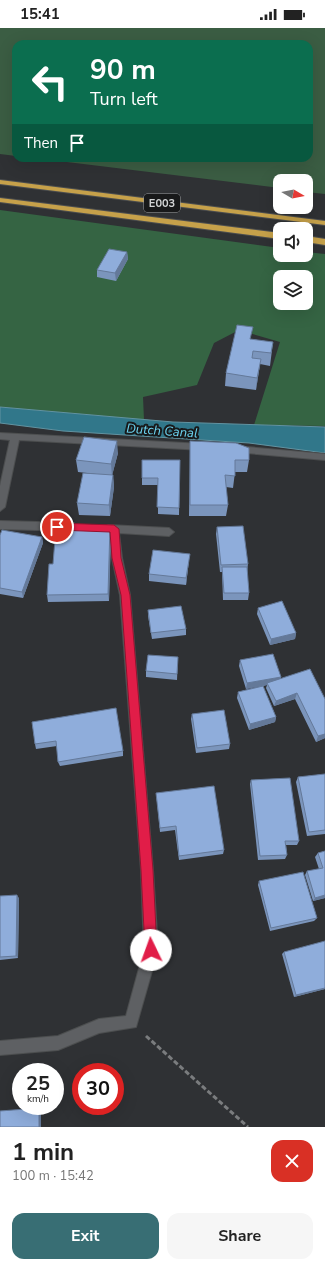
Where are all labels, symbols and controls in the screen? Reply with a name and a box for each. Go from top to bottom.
text: 15:41 [20,4,60,24]
text: 90 m [90,51,156,89]
icon: left [24,56,76,108]
text: Turn left [90,87,158,111]
icon: arrive [66,132,88,154]
text: Then [24,133,58,153]
north arrow [273,174,313,214]
map controls [273,174,313,310]
road number: E003 [144,194,180,212]
button: sound [273,222,313,262]
button: layers [273,270,313,310]
water label: Dutch Canal [126,420,199,442]
pin [40,510,74,544]
icon: arrive [46,516,68,538]
position arrow [130,929,172,971]
speed limit sign: 30 [72,1063,124,1115]
text: 25 [26,1070,50,1097]
text: km/h [27,1092,49,1106]
text: 1 min [12,1136,74,1168]
button: close [271,1140,313,1182]
text: 100 m · 15:42 [12,1167,94,1185]
button: Exit [12,1213,159,1259]
button: Share [167,1213,313,1259]

